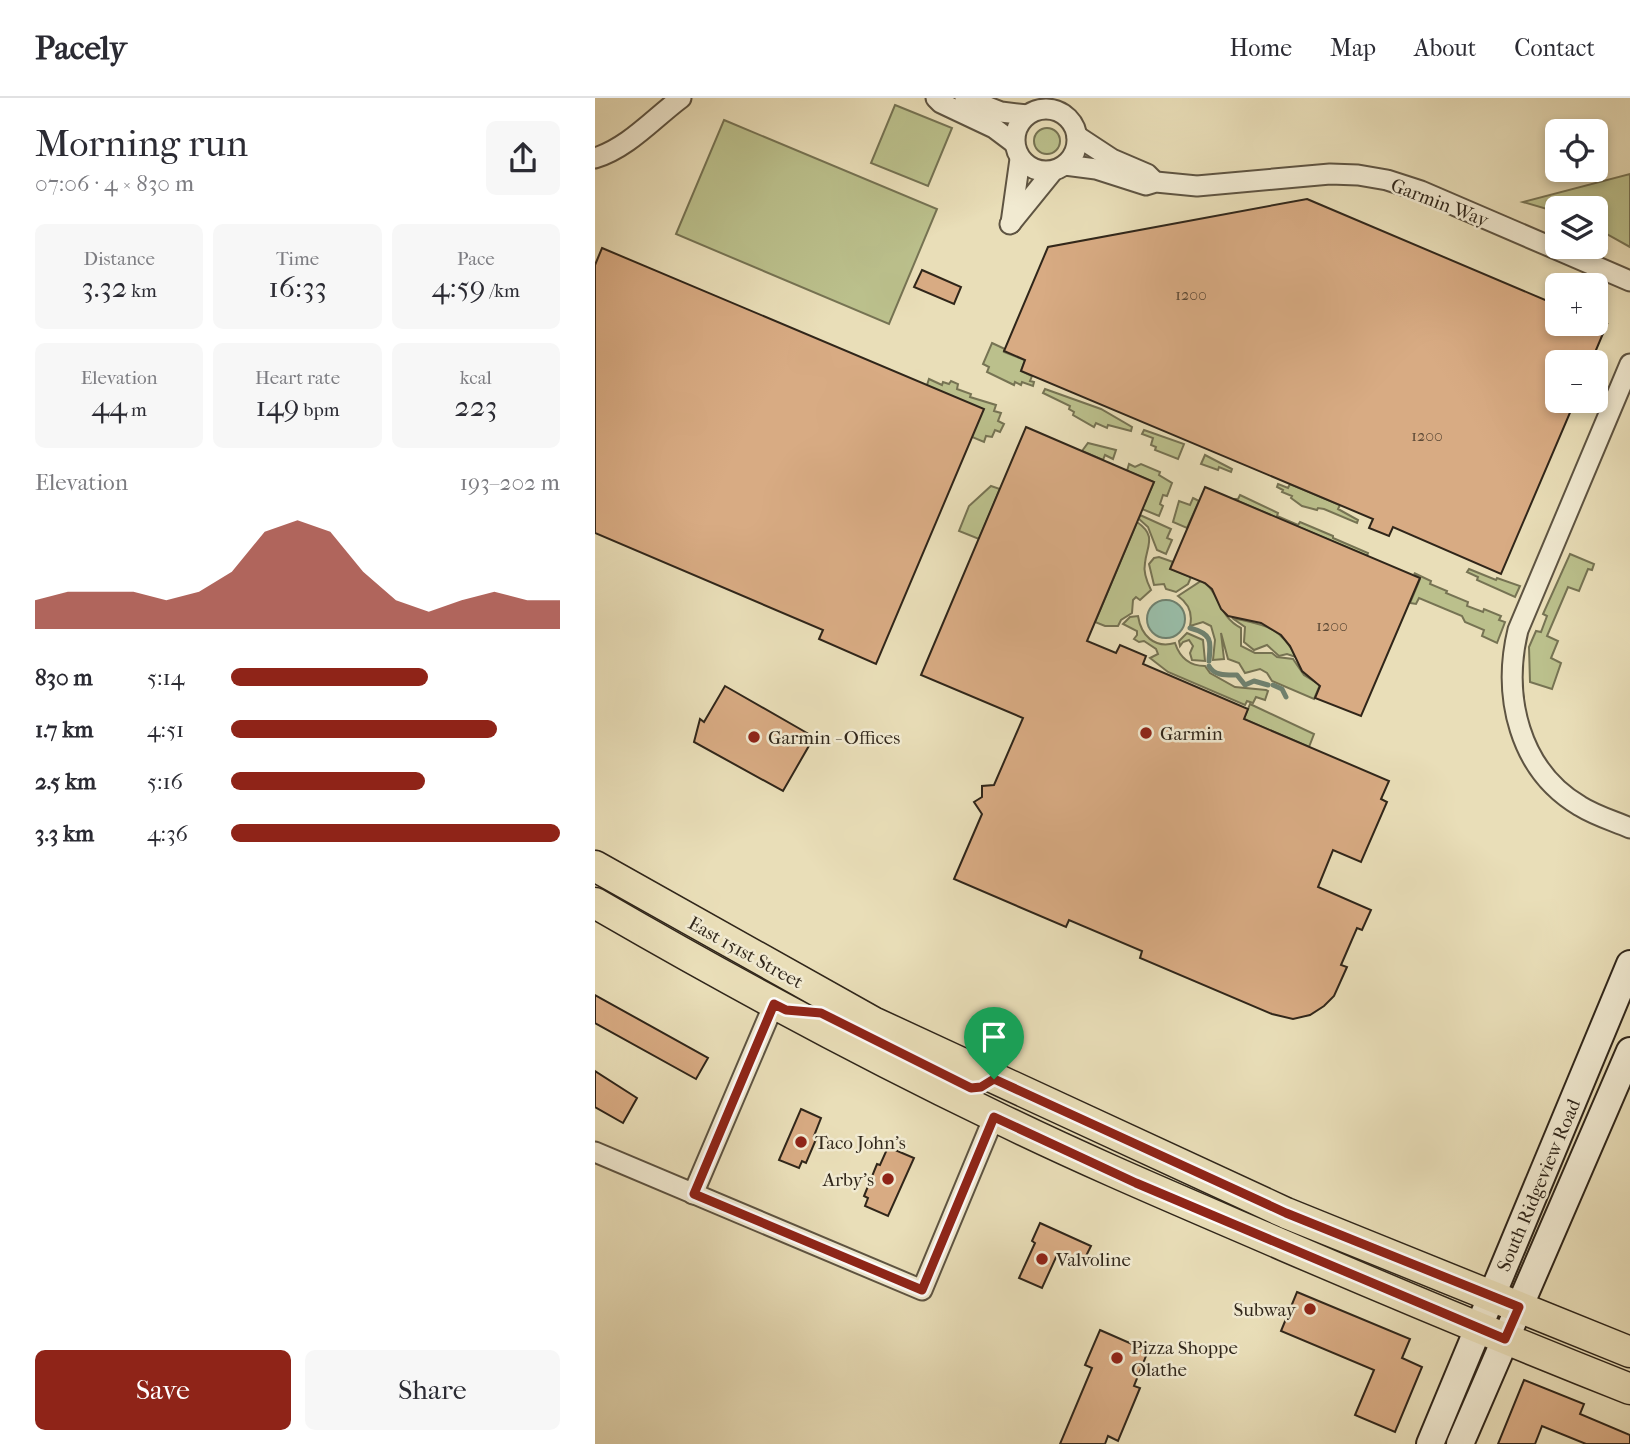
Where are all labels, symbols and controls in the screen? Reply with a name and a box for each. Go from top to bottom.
text: Pacely [35,29,127,68]
text: Home [1230,34,1292,62]
text: Map [1330,34,1376,62]
text: About [1414,34,1476,62]
text: Contact [1514,34,1595,62]
map controls [1545,119,1608,413]
button: locate [1545,119,1608,182]
text: Morning run [35,121,248,166]
button: share [486,121,560,195]
text: 07:06 · 4 × 830 m [35,170,194,197]
street label: Garmin Way [1388,174,1492,232]
button: layers [1545,196,1608,259]
text: Distance [83,248,155,270]
text: Time [276,248,319,270]
text: Pace [457,248,495,270]
text: 3.32 [81,270,127,305]
text: 16:33 [268,270,327,305]
text: 4:59 [432,270,486,305]
button: + [1545,273,1608,336]
text: km [127,280,157,302]
text: /km [486,280,520,302]
house number: 1200 [1175,285,1207,304]
button: − [1545,350,1608,413]
text: Elevation [81,367,158,389]
text: Heart rate [255,367,340,389]
text: kcal [460,367,492,389]
text: 44 [91,389,127,424]
text: 149 [255,389,300,424]
text: 223 [454,389,497,424]
text: m [127,399,147,421]
text: bpm [300,399,340,421]
house number: 1200 [1411,426,1443,445]
text: Elevation [35,469,128,496]
text: 193–202 m [460,469,560,496]
house number: 1200 [1316,616,1348,635]
text: 830 m [35,664,93,691]
text: 5:14 [147,664,184,691]
text: 1.7 km [35,716,93,743]
text: 4:51 [147,716,184,743]
place label: Garmin [1160,723,1223,745]
marker: Garmin [1138,725,1154,741]
place label: Garmin - Offices [768,727,900,749]
marker: Garmin - Offices [746,729,762,745]
text: 2.5 km [35,768,96,795]
text: 5:16 [147,768,183,795]
text: 3.3 km [35,820,94,847]
text: 4:36 [147,820,188,847]
street label: East 151st Street [684,912,807,994]
pin [964,1007,1024,1079]
icon: arrive [975,1018,1013,1056]
street label: South Ridgeview Road [1493,1095,1585,1275]
place label: Taco John's [815,1132,906,1154]
marker: Taco John's [793,1134,809,1150]
place label: Arby's [822,1169,874,1191]
marker: Arby's [880,1171,896,1187]
place label: Valvoline [1055,1249,1131,1271]
marker: Valvoline [1034,1251,1050,1267]
place label: Subway [1233,1299,1297,1321]
marker: Subway [1302,1301,1318,1317]
place label: Pizza Shoppe Olathe [1131,1337,1238,1381]
button: Save [35,1350,291,1430]
button: Share [305,1350,560,1430]
marker: Pizza Shoppe Olathe [1109,1350,1125,1366]

